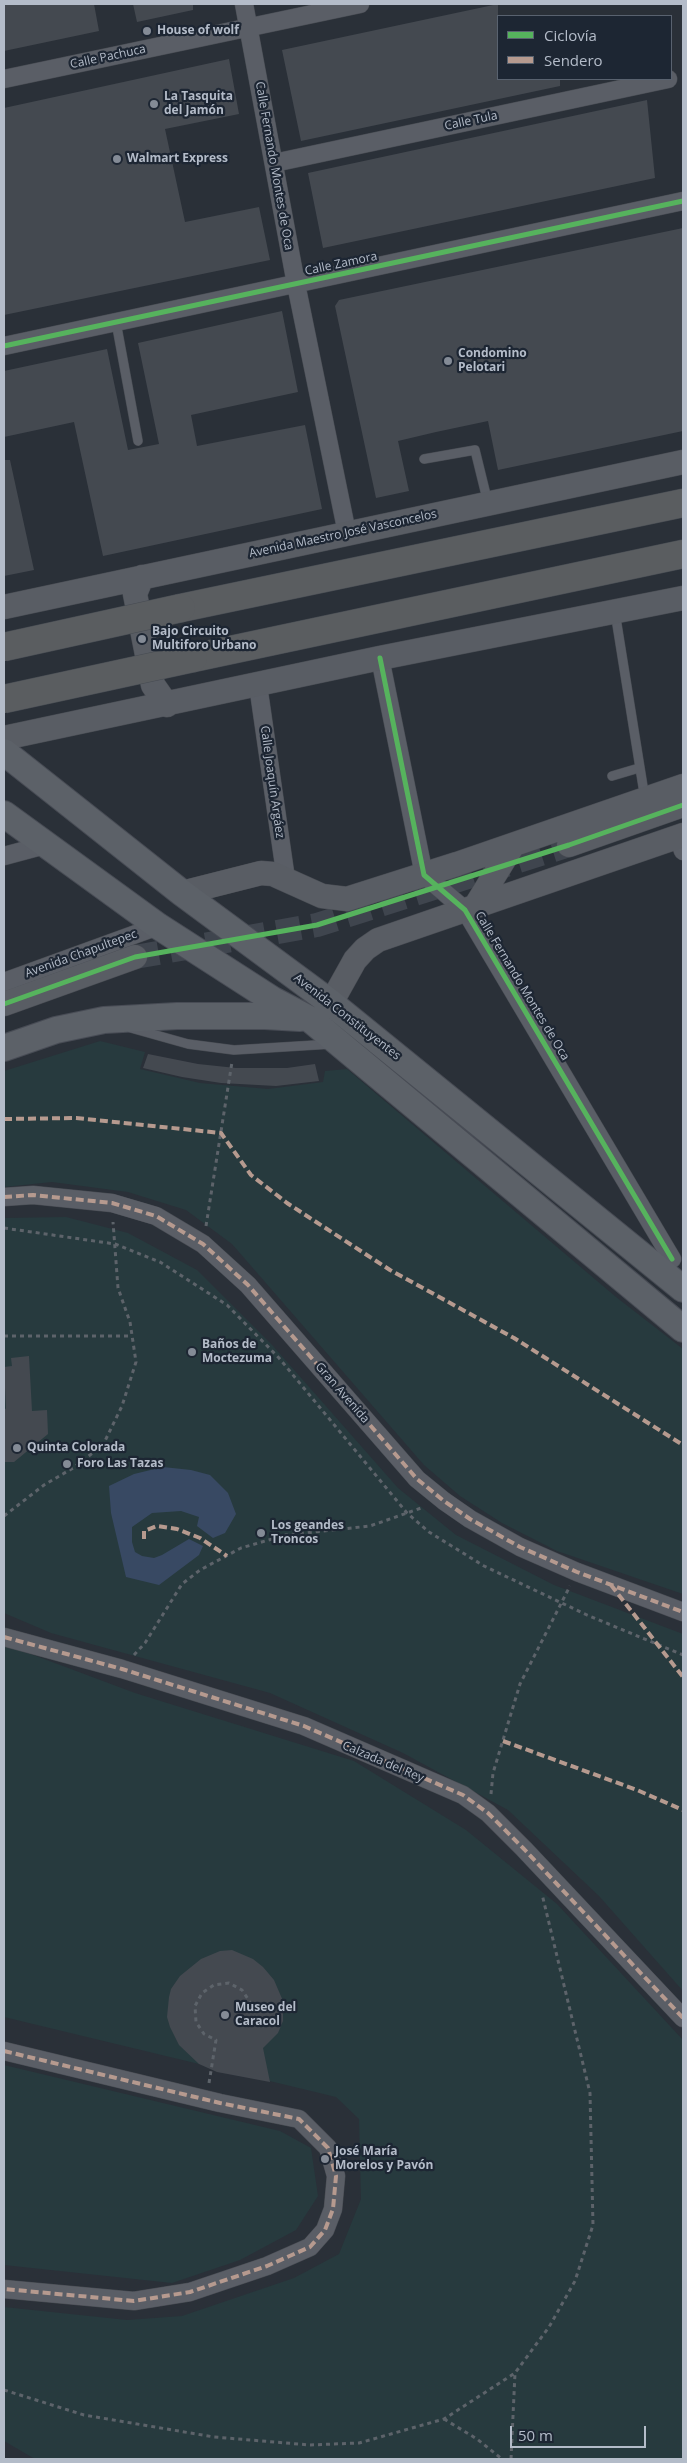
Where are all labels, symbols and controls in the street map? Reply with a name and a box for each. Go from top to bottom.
legend [497,15,672,80]
place label: House of wolf [157,24,239,38]
marker: House of wolf [141,25,153,37]
text: Ciclovía [544,25,597,45]
street label: Calle Pachuca [69,42,147,72]
text: Sendero [544,50,603,70]
street label: Calle Fernando Montes de Oca [252,80,296,252]
place label: La Tasquita del Jamón [164,90,233,118]
marker: La Tasquita del Jamón [148,98,160,110]
street label: Calle Tula [443,108,499,134]
place label: Walmart Express [127,152,228,166]
marker: Walmart Express [111,153,123,165]
street label: Calle Zamora [304,249,378,279]
place label: Condomino Pelotari [458,347,527,375]
marker: Condomino Pelotari [442,355,454,367]
street label: Avenida Maestro José Vasconcelos [248,507,438,561]
place label: Bajo Circuito Multiforo Urbano [152,625,256,653]
marker: Bajo Circuito Multiforo Urbano [136,633,148,645]
street label: Calle Joaquín Argáez [257,725,287,839]
street label: Calle Fernando Montes de Oca [472,909,572,1063]
street label: Avenida Chapultepec [23,927,139,981]
street label: Avenida Constituyentes [291,971,403,1063]
place label: Baños de Moctezuma [202,1338,272,1366]
marker: Baños de Moctezuma [186,1346,198,1358]
street label: Gran Avenida [312,1360,372,1426]
place label: Quinta Colorada [27,1441,125,1455]
marker: Quinta Colorada [11,1442,23,1454]
place label: Foro Las Tazas [77,1457,163,1471]
marker: Foro Las Tazas [61,1458,73,1470]
place label: Los geandes Troncos [271,1519,344,1547]
marker: Los geandes Troncos [255,1527,267,1539]
street label: Calzada del Rey [340,1738,426,1786]
place label: Museo del Caracol [235,2001,296,2029]
marker: Museo del Caracol [219,2009,231,2021]
place label: José María Morelos y Pavón [335,2145,433,2173]
marker: José María Morelos y Pavón [319,2153,331,2165]
scale bar [512,2416,648,2448]
text: 50 m [518,2425,553,2445]

